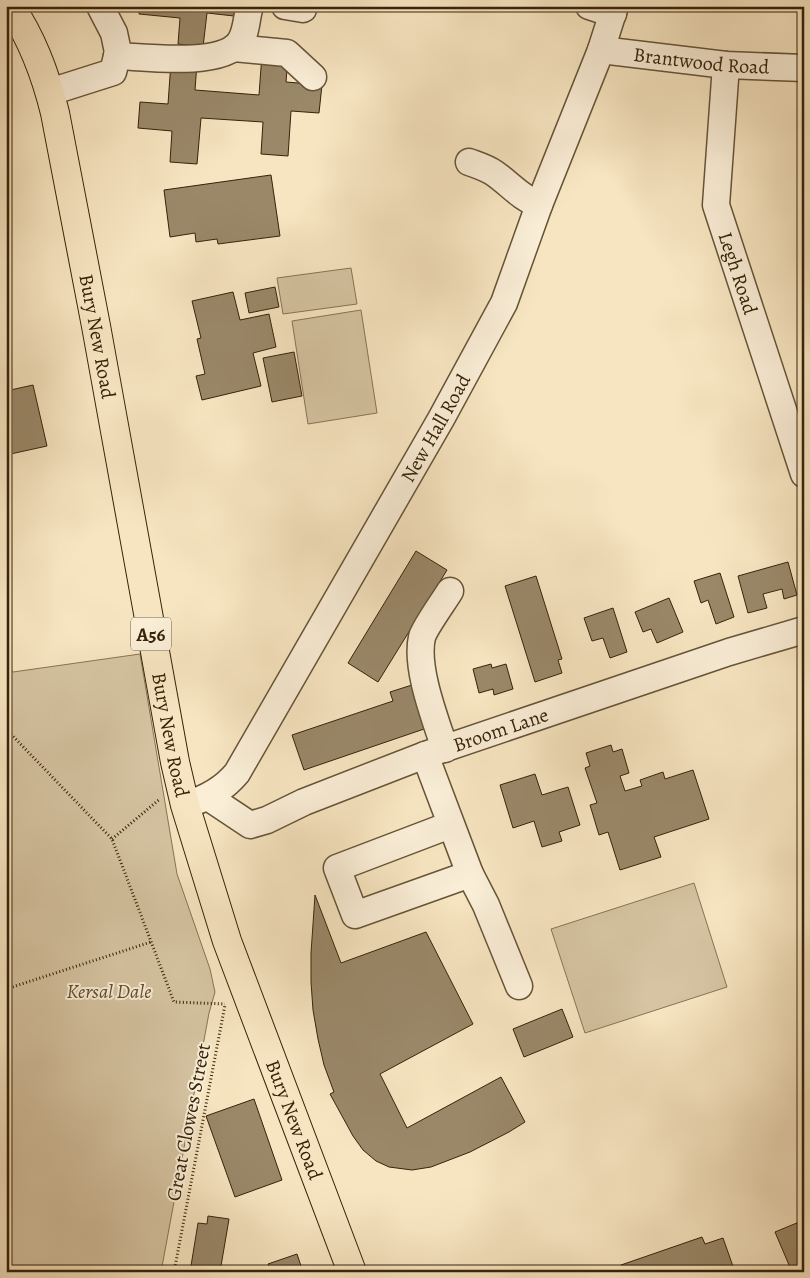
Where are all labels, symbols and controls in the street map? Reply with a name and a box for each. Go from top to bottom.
street label: Brantwood Road [632,41,770,81]
street label: Legh Road [712,229,764,318]
street label: Bury New Road [72,272,122,401]
street label: New Hall Road [394,369,477,487]
road number: A56 [131,618,171,650]
street label: Bury New Road [145,670,196,800]
street label: Broom Lane [449,701,552,759]
park label: Kersal Dale [67,978,151,1005]
street label: Great Clowes Street [160,1041,217,1203]
street label: Bury New Road [259,1056,329,1184]

